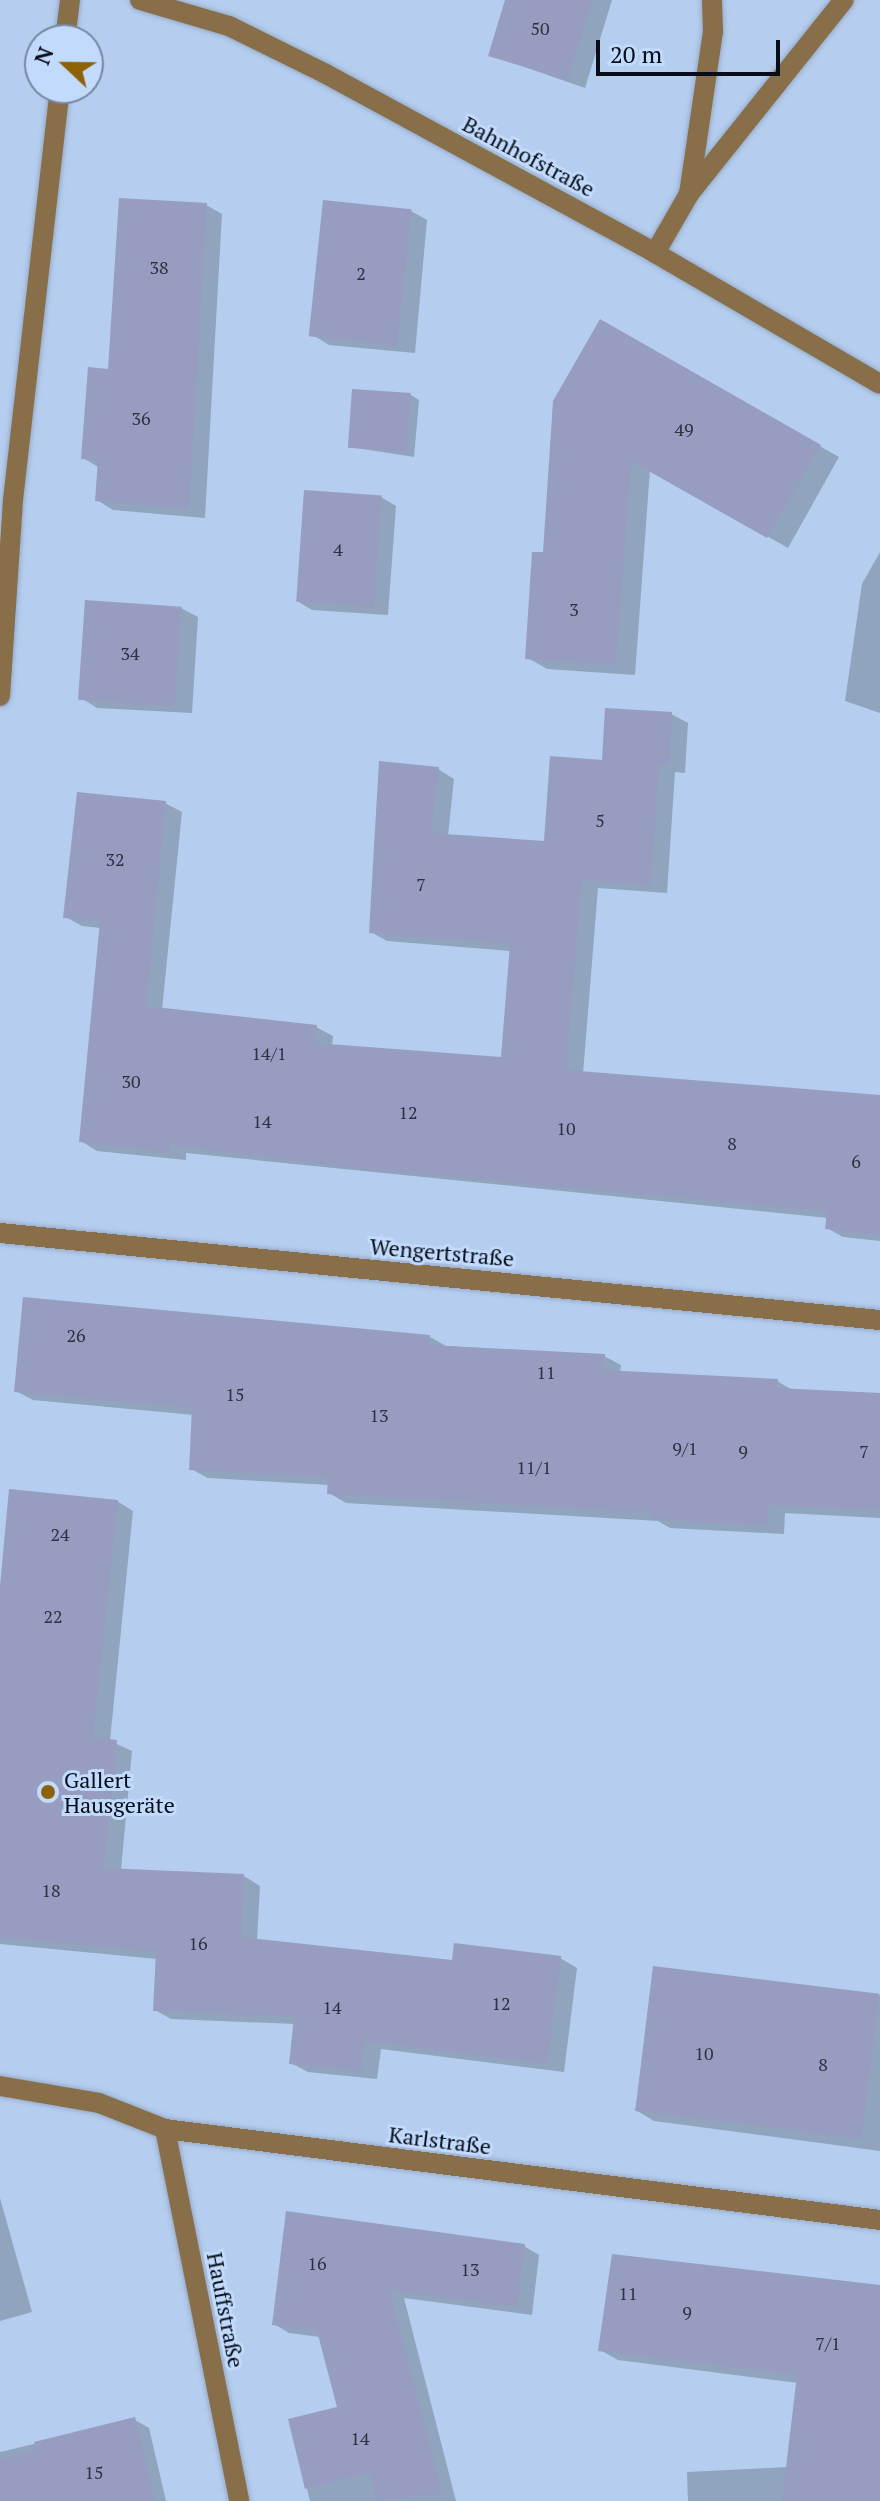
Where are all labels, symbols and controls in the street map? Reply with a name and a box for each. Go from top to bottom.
house number: 50 [530,17,550,39]
north arrow [24,24,104,104]
scale bar [600,24,784,74]
text: 20 m [610,38,662,70]
text: N [27,42,60,69]
street label: Bahnhofstraße [459,110,599,202]
house number: 38 [149,256,169,278]
house number: 2 [356,262,366,284]
house number: 36 [131,407,151,429]
house number: 49 [674,418,694,440]
house number: 4 [333,538,343,560]
house number: 3 [569,598,579,620]
house number: 34 [120,642,140,664]
house number: 5 [595,809,605,831]
house number: 32 [105,848,125,870]
house number: 7 [416,873,426,895]
house number: 14/1 [252,1042,286,1064]
house number: 30 [121,1070,141,1092]
house number: 12 [398,1101,418,1123]
house number: 14 [252,1110,272,1132]
house number: 10 [556,1117,576,1139]
house number: 8 [727,1132,737,1154]
house number: 6 [851,1150,861,1172]
street label: Wengertstraße [369,1233,515,1271]
house number: 26 [66,1324,86,1346]
house number: 11 [536,1361,556,1383]
house number: 15 [225,1383,245,1405]
house number: 13 [369,1404,389,1426]
house number: 9/1 [672,1437,698,1459]
house number: 9 [738,1440,748,1462]
house number: 7 [859,1440,869,1462]
house number: 11/1 [517,1456,551,1478]
house number: 24 [50,1523,70,1545]
house number: 22 [43,1605,63,1627]
place label: Gallert Hausgeräte [64,1766,175,1818]
marker: Gallert Hausgeräte [39,1783,57,1801]
house number: 18 [41,1879,61,1901]
house number: 16 [188,1932,208,1954]
house number: 12 [491,1992,511,2014]
house number: 14 [322,1996,342,2018]
house number: 10 [694,2042,714,2064]
house number: 8 [818,2053,828,2075]
street label: Karlstraße [387,2121,493,2159]
street label: Hauffstraße [202,2250,250,2370]
house number: 16 [307,2252,327,2274]
house number: 13 [460,2258,480,2280]
house number: 11 [618,2282,638,2304]
house number: 9 [682,2301,692,2323]
house number: 7/1 [815,2332,841,2354]
house number: 14 [350,2427,370,2449]
house number: 15 [84,2461,104,2483]

